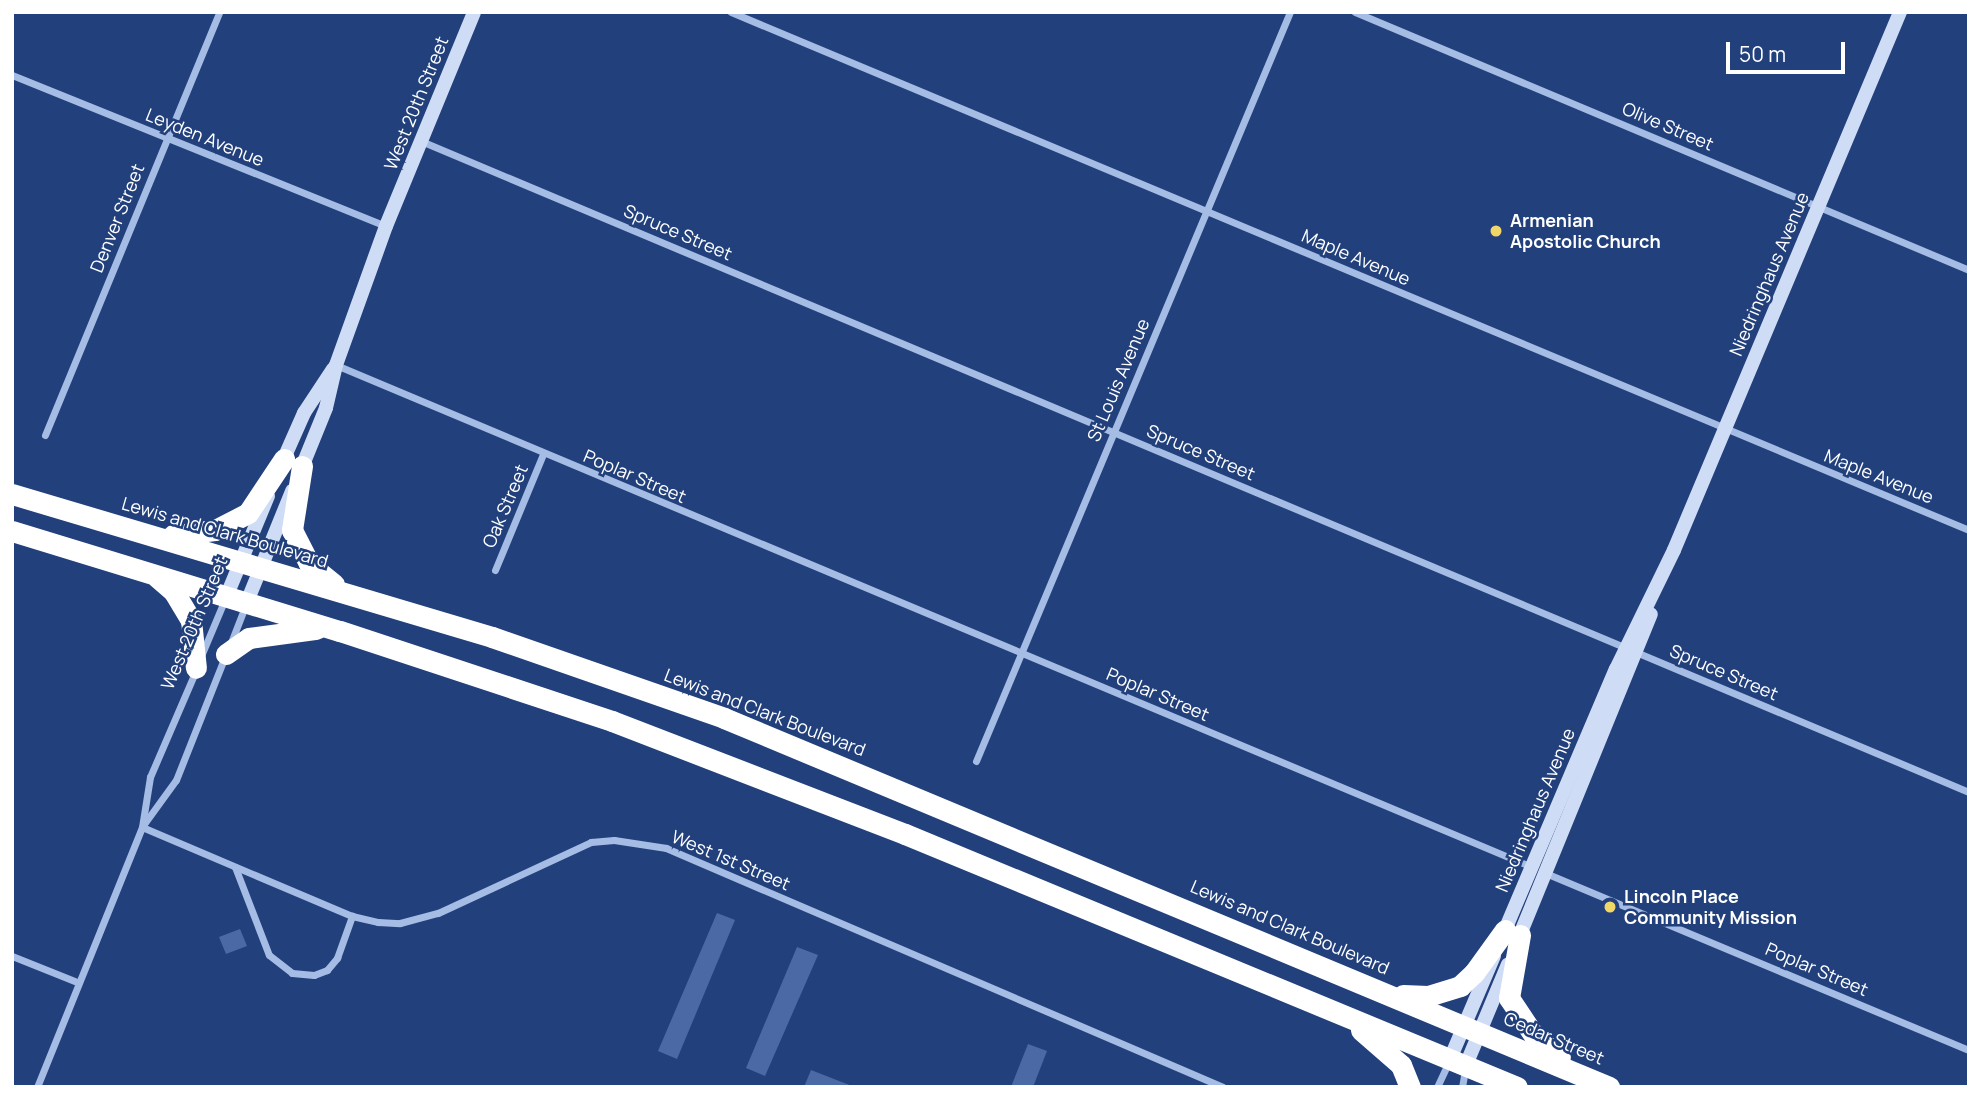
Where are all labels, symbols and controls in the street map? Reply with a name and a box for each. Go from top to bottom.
scale bar [1729,28,1848,72]
street label: West 20th Street [379,33,453,173]
text: 50 m [1739,40,1786,68]
street label: Olive Street [1619,97,1717,155]
street label: Leyden Avenue [143,103,267,171]
street label: Denver Street [85,161,149,275]
street label: Niedringhaus Avenue [1725,189,1813,359]
street label: Spruce Street [621,199,735,265]
place label: Armenian Apostolic Church [1510,210,1661,252]
marker: Armenian Apostolic Church [1488,223,1504,239]
street label: Maple Avenue [1299,224,1413,290]
street label: St Louis Avenue [1082,315,1154,445]
street label: Spruce Street [1144,419,1258,485]
street label: Maple Avenue [1821,444,1937,508]
street label: Poplar Street [580,445,690,507]
street label: Oak Street [478,461,532,551]
street label: Lewis and Clark Boulevard [119,492,331,572]
street label: West 20th Street [156,553,232,693]
street label: Spruce Street [1667,639,1781,705]
street label: Poplar Street [1103,663,1213,725]
street label: Lewis and Clark Boulevard [661,664,869,760]
street label: Niedringhaus Avenue [1491,725,1579,895]
street label: West 1st Street [668,825,794,895]
street label: Lewis and Clark Boulevard [1187,875,1393,979]
place label: Lincoln Place Community Mission [1624,886,1797,928]
marker: Lincoln Place Community Mission [1602,899,1618,915]
street label: Poplar Street [1762,938,1872,1000]
street label: Cedar Street [1501,1007,1607,1069]

